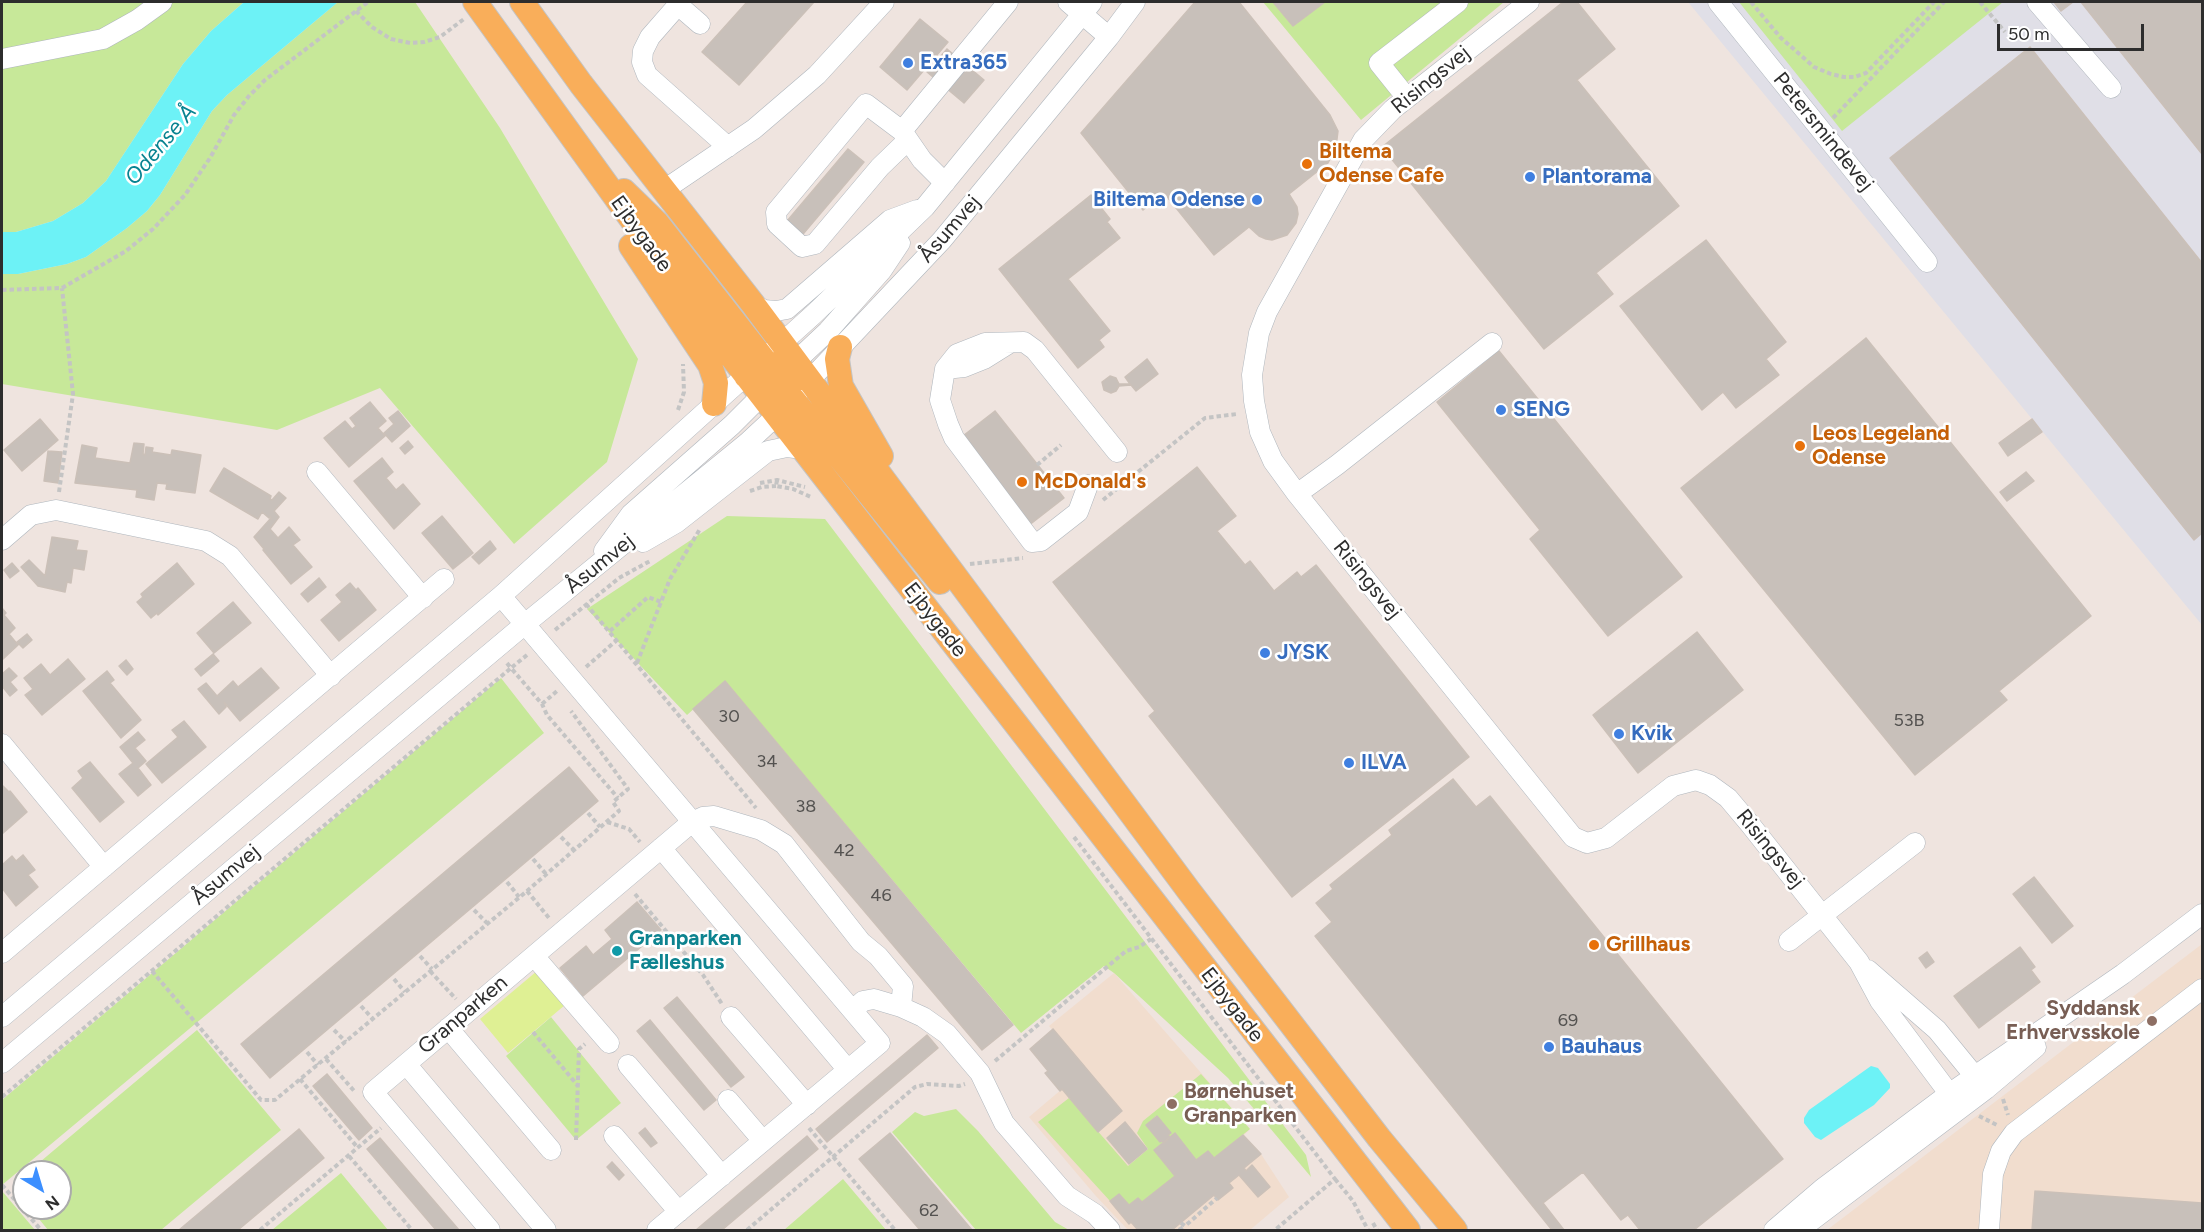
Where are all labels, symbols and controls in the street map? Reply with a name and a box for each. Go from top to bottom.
scale bar [2000,12,2147,50]
text: 50 m [2008,23,2050,45]
street label: Risingsvej [1386,41,1476,119]
place label: Extra365 [920,50,1007,76]
marker: Extra365 [901,56,915,70]
street label: Petersmindevej [1767,68,1879,196]
water label: Odense Å [120,99,202,191]
place label: Biltema Odense Cafe [1319,139,1444,189]
marker: Biltema Odense Cafe [1300,157,1314,171]
place label: Plantorama [1542,164,1652,190]
marker: Plantorama [1523,170,1537,184]
place label: Biltema Odense [1093,187,1245,213]
street label: Åsumvej [914,190,986,268]
street label: Ejbygade [605,191,677,277]
marker: Biltema Odense [1250,193,1264,207]
place label: SENG [1513,397,1570,423]
marker: SENG [1494,403,1508,417]
place label: Leos Legeland Odense [1812,421,1950,471]
marker: Leos Legeland Odense [1793,439,1807,453]
place label: McDonald's [1034,469,1146,495]
marker: McDonald's [1015,475,1029,489]
street label: Åsumvej [561,529,639,599]
street label: Risingsvej [1328,535,1406,625]
street label: Ejbygade [898,578,972,662]
place label: JYSK [1277,640,1329,666]
marker: JYSK [1258,646,1272,660]
house number: 30 [718,706,740,728]
house number: 53B [1893,710,1925,732]
place label: Kvik [1631,721,1673,747]
marker: Kvik [1612,727,1626,741]
place label: ILVA [1361,750,1407,776]
house number: 34 [757,751,777,773]
marker: ILVA [1342,756,1356,770]
house number: 38 [796,796,816,818]
street label: Risingsvej [1731,804,1809,894]
street label: Åsumvej [187,839,265,911]
house number: 42 [833,840,855,862]
house number: 46 [870,885,892,907]
place label: Granparken Fælleshus [629,926,742,976]
place label: Grillhaus [1606,932,1690,958]
marker: Grillhaus [1587,938,1601,952]
marker: Granparken Fælleshus [610,944,624,958]
street label: Ejbygade [1195,963,1269,1047]
street label: Granparken [413,970,513,1060]
place label: Syddansk Erhvervsskole [2006,996,2140,1046]
house number: 69 [1558,1010,1578,1032]
marker: Syddansk Erhvervsskole [2145,1014,2159,1028]
place label: Bauhaus [1561,1034,1642,1060]
marker: Bauhaus [1542,1040,1556,1054]
place label: Børnehuset Granparken [1184,1079,1297,1129]
marker: Børnehuset Granparken [1165,1097,1179,1111]
north arrow [12,1160,72,1220]
text: N [41,1192,63,1214]
house number: 62 [919,1200,939,1222]

